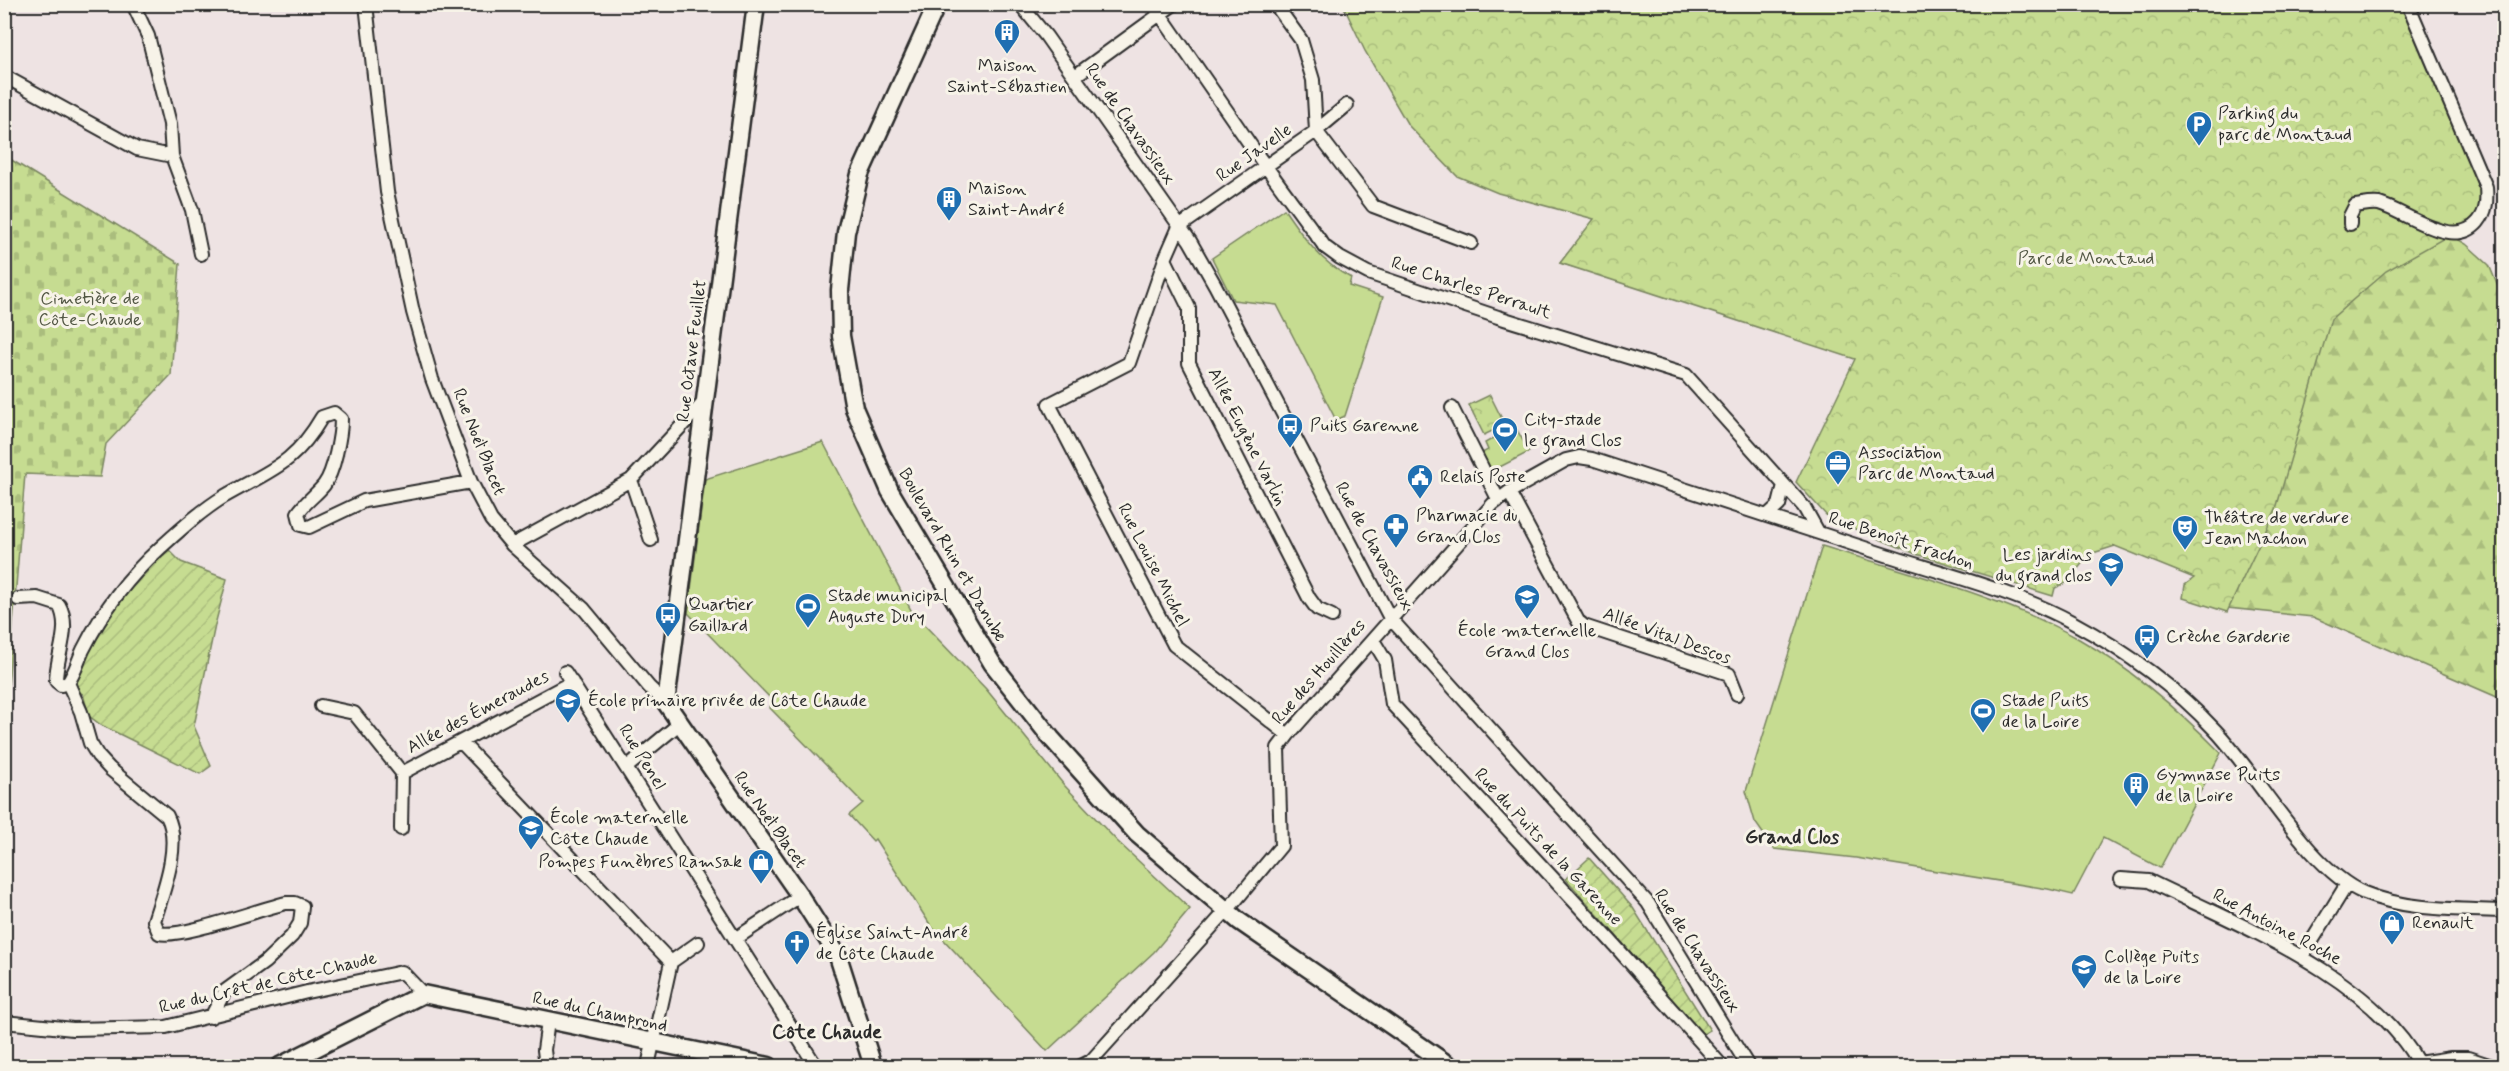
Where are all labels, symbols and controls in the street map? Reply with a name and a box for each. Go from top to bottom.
building icon: Maison Saint-Sébastien [992,17,1022,55]
place label: Maison Saint-Sébastien [947,54,1067,99]
street label: Rue de Chavassieux [1079,59,1181,189]
place label: Parking du parc de Montaud [2218,102,2352,147]
parking icon: Parking du parc de Montaud [2184,109,2214,147]
street label: Rue Javelle [1211,118,1297,188]
place label: Maison Saint-André [968,177,1064,222]
building icon: Maison Saint-André [934,184,964,222]
park label: Parc de Montaud [2018,247,2154,271]
street label: Rue Charles Perrault [1388,251,1554,325]
street label: Rue Octave Feuillet [671,278,713,424]
park label: Cimetière de Côte-Chaude [38,287,142,332]
street label: Allée Eugène Varlin [1202,364,1292,510]
street label: Rue Noël Blacet [447,385,511,499]
place label: City-stade le grand Clos [1524,408,1622,455]
bus stop icon: Puits Garenne [1275,411,1305,449]
place label: Puits Garenne [1310,414,1419,438]
sports icon: City-stade le grand Clos [1490,415,1520,453]
place label: Association Parc de Montaud [1858,441,1995,486]
office icon: Association Parc de Montaud [1823,448,1853,486]
public building icon: Relais Poste [1405,462,1435,500]
street label: Boulevard Rhin et Danube [892,464,1012,646]
place label: Relais Poste [1440,465,1526,489]
street label: Rue de Chavassieux [1329,478,1419,614]
street label: Rue Louise Michel [1112,499,1194,631]
place label: Pharmacie du Grand Clos [1416,504,1518,549]
street label: Rue Benoît Frachon [1825,506,1977,576]
place label: Théâtre de verdure Jean Machon [2204,506,2349,551]
pharmacy icon: Pharmacie du Grand Clos [1381,511,1411,549]
theatre icon: Théâtre de verdure Jean Machon [2170,513,2200,551]
place label: Les jardins du grand clos [1996,543,2092,590]
school or university icon: Les jardins du grand clos [2096,550,2126,588]
school or university icon: École maternelle Grand Clos [1512,582,1542,620]
place label: Stade municipal Auguste Dury [828,584,948,629]
sports icon: Stade municipal Auguste Dury [793,591,823,629]
place label: Quartier Gaillard [688,593,754,638]
bus stop icon: Quartier Gaillard [653,600,683,638]
street label: Allée Vital Descos [1600,602,1734,670]
street label: Rue des Houillères [1267,614,1371,730]
place label: École maternelle Grand Clos [1458,619,1596,664]
bus stop icon: Crèche Garderie [2132,622,2162,660]
place label: Crèche Garderie [2166,625,2291,649]
street label: Allée des Émeraudes [403,664,553,760]
school or university icon: École primaire privée de Côte Chaude [553,686,583,724]
place label: École primaire privée de Côte Chaude [588,689,867,713]
place label: Stade Puits de la Loire [2002,689,2089,734]
sports icon: Stade Puits de la Loire [1968,696,1998,734]
street label: Rue Penel [613,720,671,794]
street label: Rue du Puits de la Garenne [1469,763,1627,931]
place label: Gymnase Puits de la Loire [2156,763,2280,808]
street label: Rue Noël Blacet [728,767,813,874]
building icon: Gymnase Puits de la Loire [2121,770,2151,808]
place label: École maternelle Côte Chaude [550,806,689,851]
school or university icon: École maternelle Côte Chaude [516,813,546,851]
district label: Grand Clos [1745,824,1839,851]
shop icon: Pompes Funèbres Ramsak [746,847,776,885]
place label: Pompes Funèbres Ramsak [539,850,742,874]
street label: Rue Antoine Roche [2208,883,2346,971]
street label: Rue de Chavassieux [1648,885,1746,1017]
shop icon: Renault [2377,908,2407,946]
place label: Renault [2412,911,2474,935]
place label: Église Saint-André de Côte Chaude [816,921,968,966]
church icon: Église Saint-André de Côte Chaude [782,928,812,966]
place label: Collège Puits de la Loire [2104,945,2199,990]
street label: Rue du Crêt de Côte-Chaude [157,946,379,1020]
school or university icon: Collège Puits de la Loire [2069,952,2099,990]
street label: Rue du Champrond [530,986,670,1038]
district label: Côte Chaude [772,1019,882,1046]

